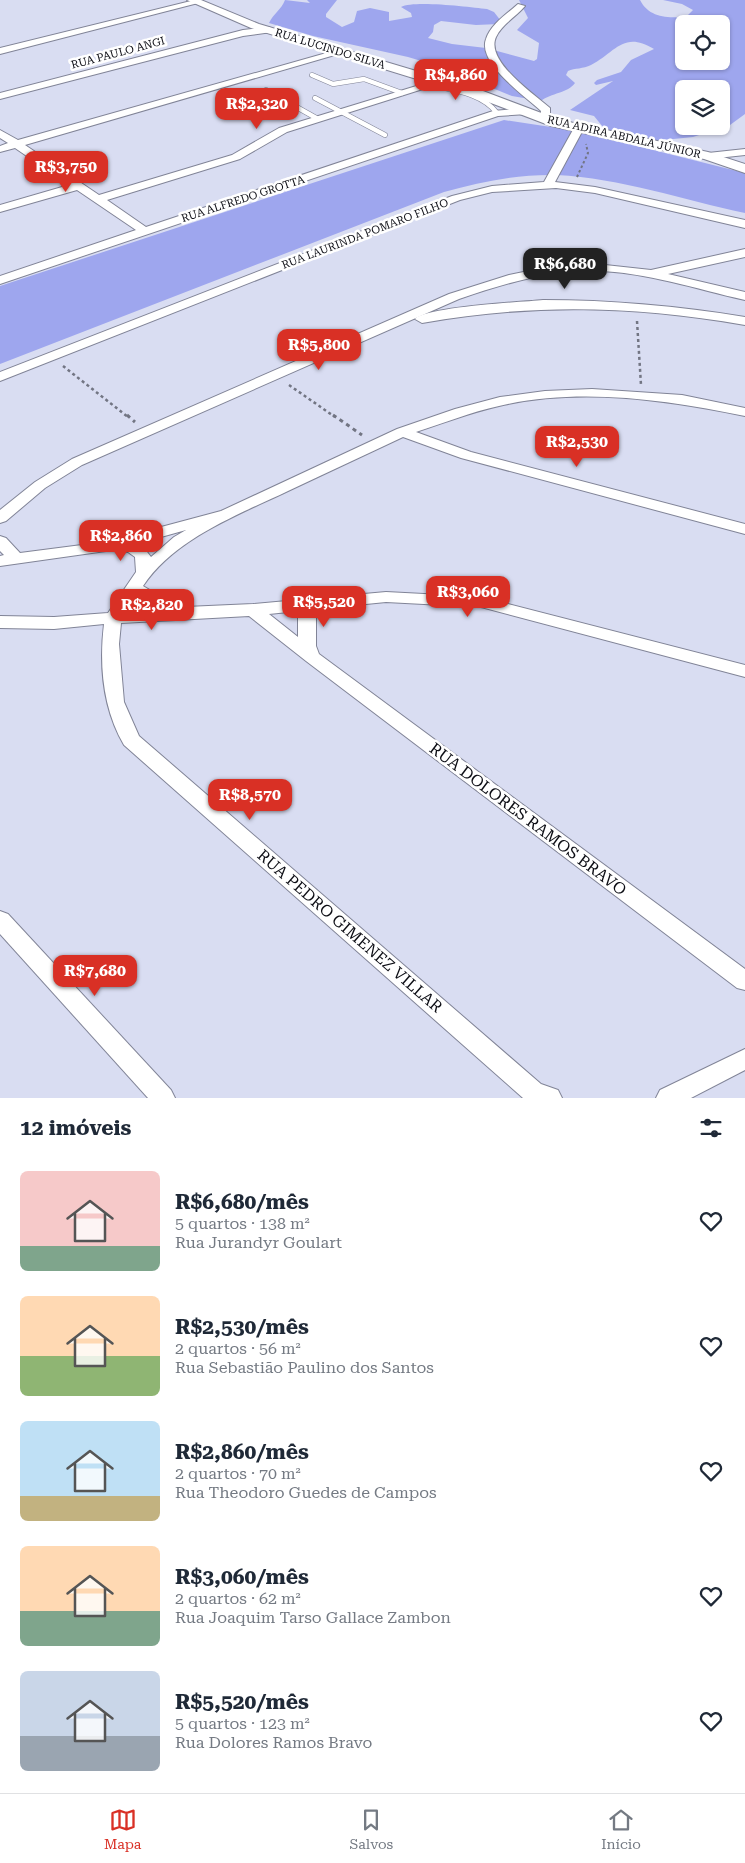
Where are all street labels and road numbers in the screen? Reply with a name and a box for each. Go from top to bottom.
street label: RUA LUCINDO SILVA [273,26,387,72]
street label: RUA PAULO ANGI [70,34,166,72]
street label: RUA ADIRA ABDALA JÚNIOR [546,112,703,161]
street label: RUA ALFREDO GROTTA [180,173,307,225]
street label: RUA LAURINDA POMARO FILHO [280,196,450,272]
street label: RUA DOLORES RAMOS BRAVO [426,739,630,899]
street label: RUA PEDRO GIMENEZ VILLAR [254,845,446,1017]

